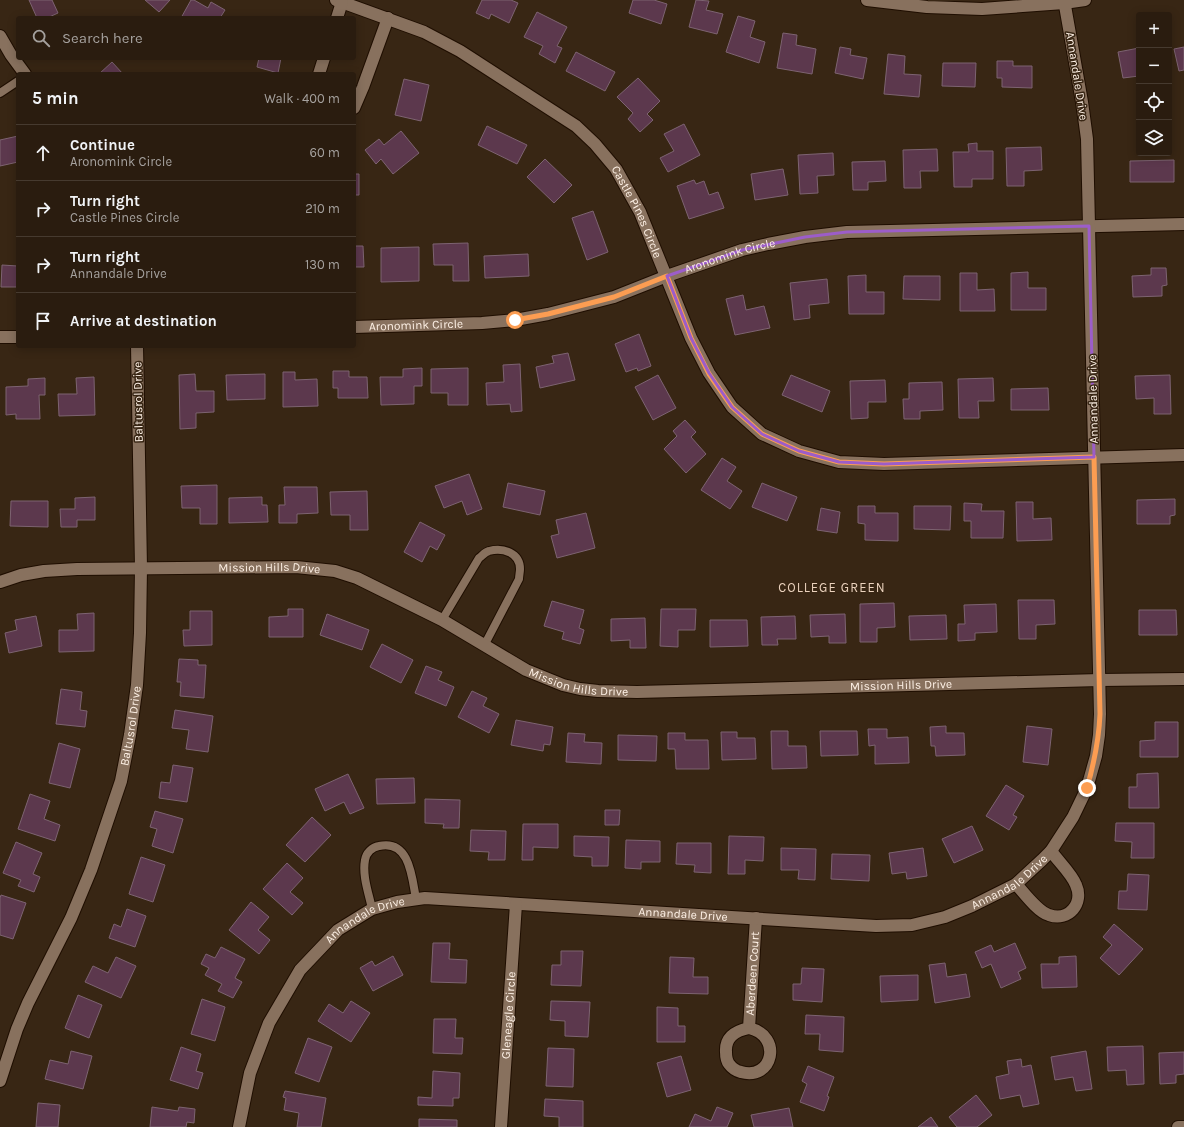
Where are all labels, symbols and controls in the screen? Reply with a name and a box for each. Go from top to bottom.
map controls [1136,12,1172,156]
button: + [1136,12,1172,48]
search box [16,16,356,60]
icon: search [30,27,52,49]
text: Search here [62,29,143,47]
street label: Annandale Drive [1063,31,1091,121]
button: − [1136,48,1172,84]
button: locate [1136,84,1172,120]
text: 5 min [32,88,79,108]
text: Walk · 400 m [264,91,340,106]
button: layers [1136,120,1172,156]
text: Continue [70,136,135,154]
icon: ahead [32,142,54,164]
text: 60 m [310,145,340,160]
text: Aronomink Circle [70,154,172,169]
street label: Castle Pines Circle [609,163,665,260]
text: Turn right [70,192,140,210]
icon: right [32,198,54,220]
text: 210 m [305,201,340,216]
text: Castle Pines Circle [70,210,179,225]
street label: Aronomink Circle [683,236,776,276]
text: Turn right [70,248,140,266]
icon: right [32,254,54,276]
text: 130 m [305,257,340,272]
text: Annandale Drive [70,266,167,281]
icon: arrive [32,310,54,332]
route start [506,311,524,329]
text: Arrive at destination [70,312,217,330]
street label: Aronomink Circle [369,317,463,334]
street label: Annandale Drive [1085,354,1101,444]
street label: Baltusrol Drive [130,362,146,442]
street label: Mission Hills Drive [218,560,321,576]
district label: COLLEGE GREEN [778,580,886,595]
street label: Mission Hills Drive [527,665,628,699]
street label: Mission Hills Drive [850,677,952,693]
street label: Baltusrol Drive [117,685,144,767]
route end [1078,779,1096,797]
street label: Annandale Drive [969,852,1050,912]
street label: Annandale Drive [322,894,406,946]
street label: Annandale Drive [638,904,728,924]
street label: Aberdeen Court [743,931,762,1016]
street label: Gleneagle Circle [499,971,518,1059]

